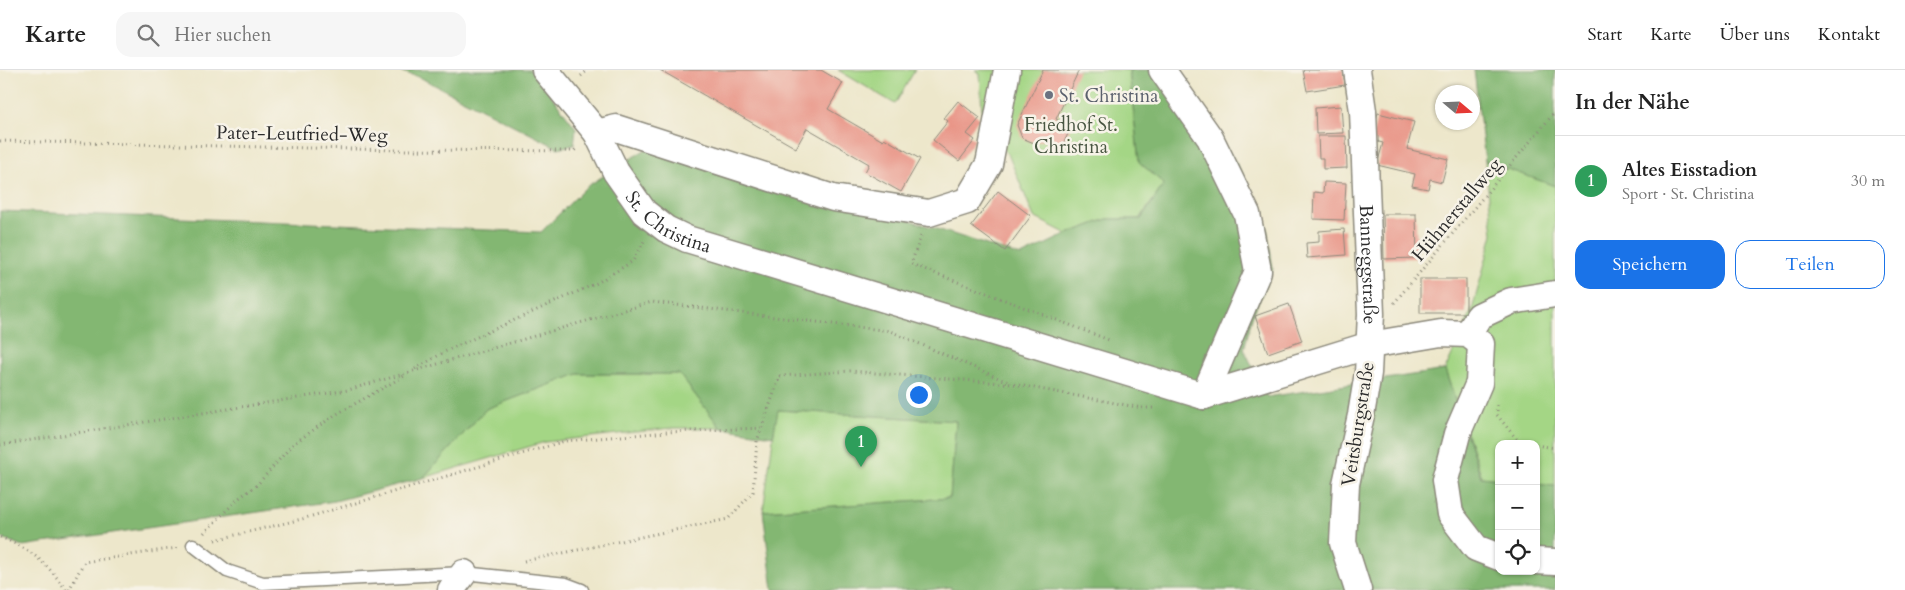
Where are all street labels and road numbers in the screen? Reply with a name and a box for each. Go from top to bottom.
street label: Pater-Leutfried-Weg [216,120,388,149]
street label: Hühnerstallweg [1406,152,1508,267]
street label: St. Christina [619,186,714,260]
street label: Banneggstraße [1353,204,1383,325]
street label: Veitsburgstraße [1335,360,1381,488]

